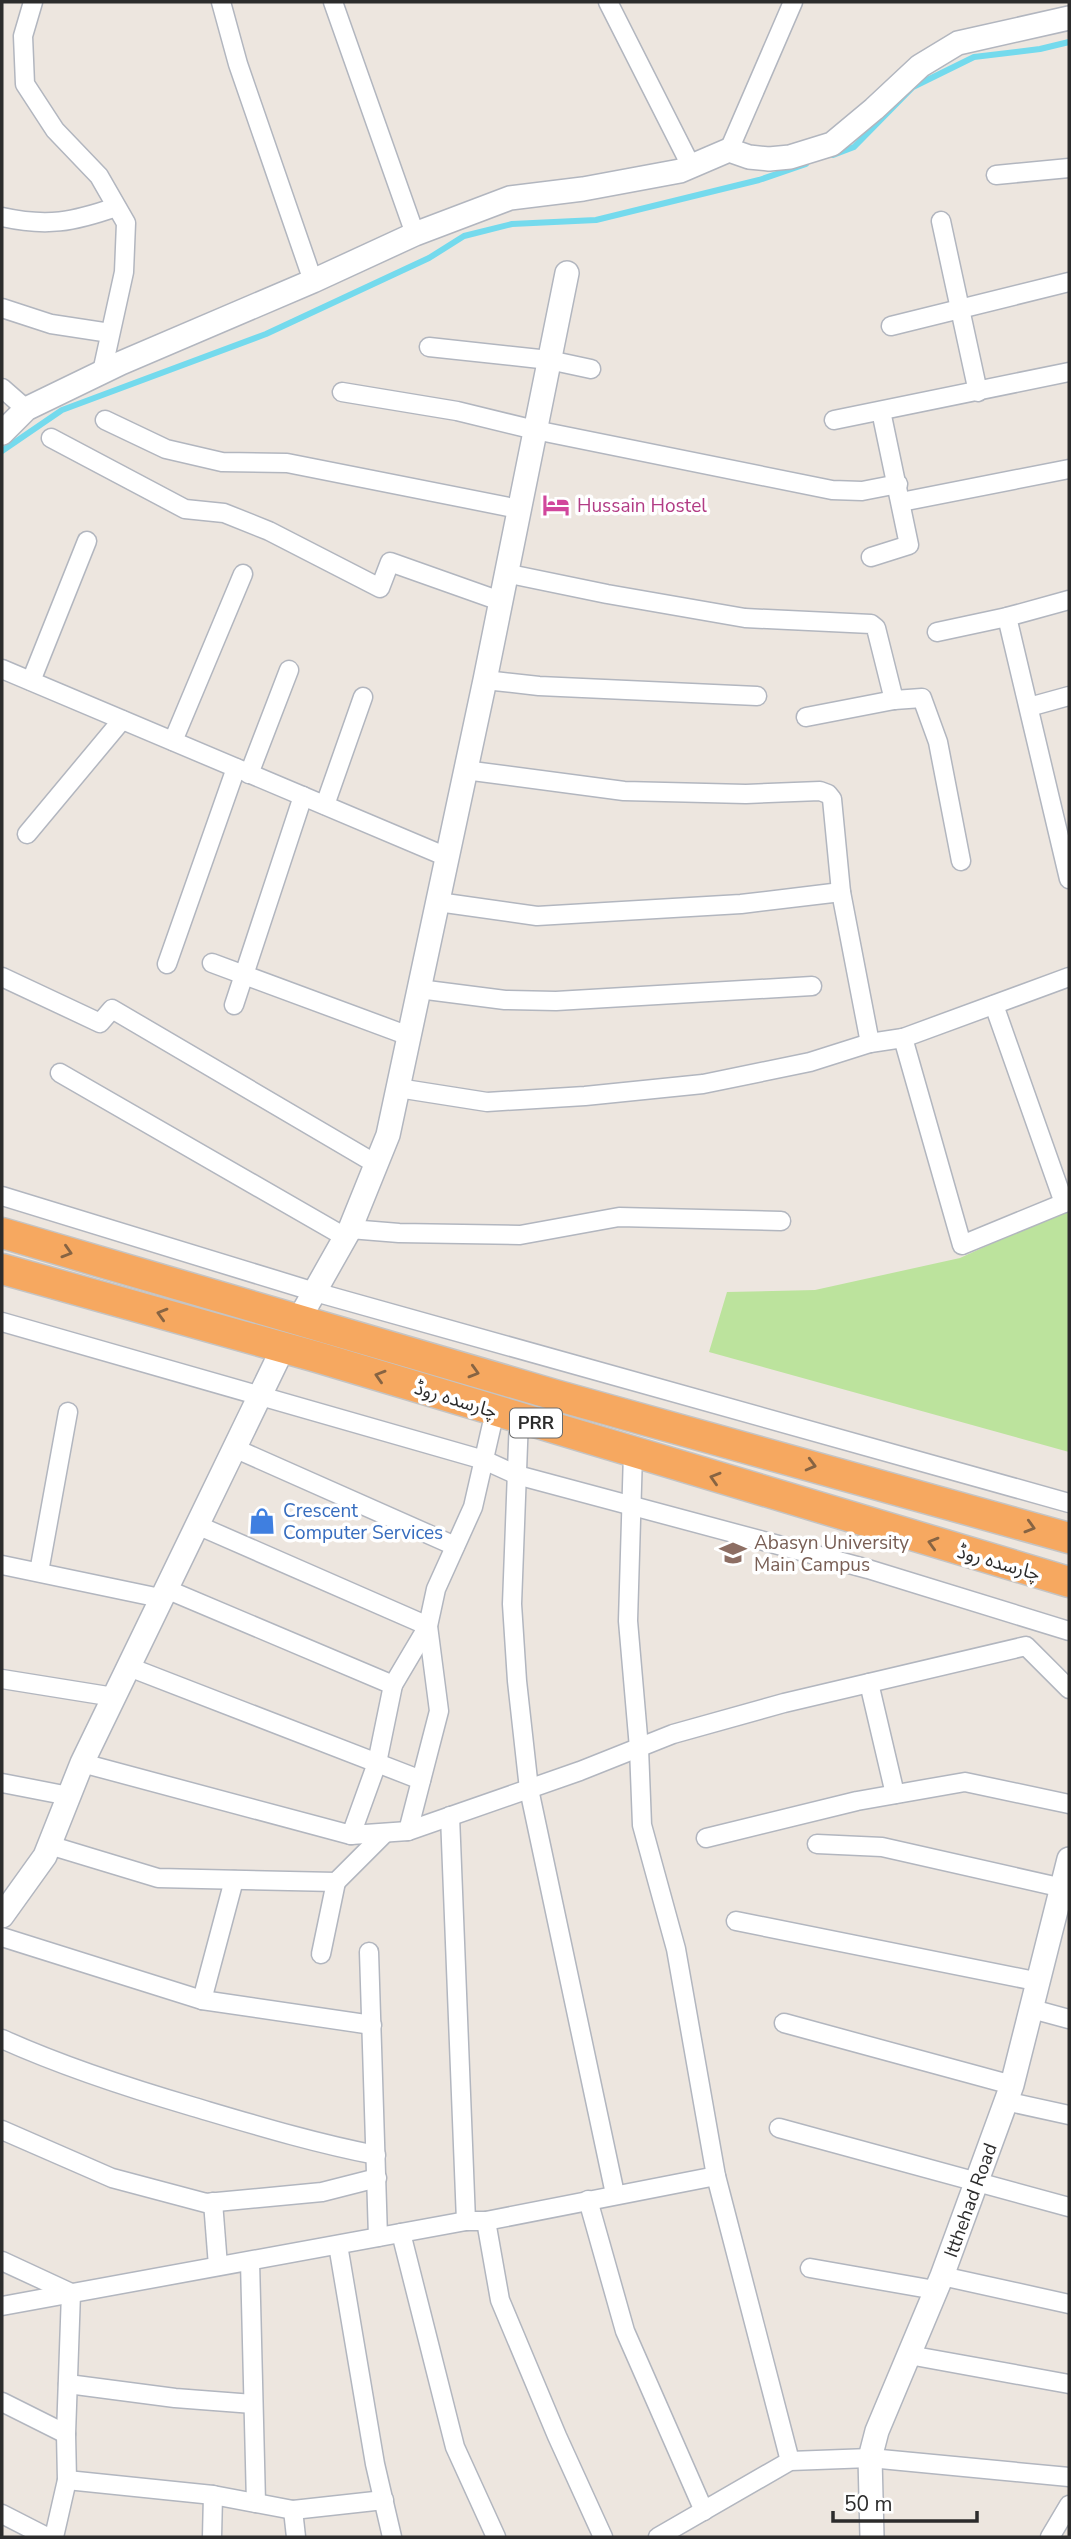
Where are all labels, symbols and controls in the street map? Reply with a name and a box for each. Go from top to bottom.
hotel icon: Hussain Hostel [541,490,571,520]
place label: Hussain Hostel [577,493,707,519]
one-way arrow [61,1244,73,1259]
one-way arrow [156,1307,168,1322]
one-way arrow [467,1363,479,1378]
one-way arrow [374,1370,386,1385]
street label: چارسدہ روڈ [411,1375,500,1425]
road number: PRR [510,1408,562,1438]
one-way arrow [805,1457,817,1471]
one-way arrow [709,1471,721,1486]
place label: Crescent Computer Services [283,1498,443,1546]
shop icon: Crescent Computer Services [247,1506,277,1536]
one-way arrow [1024,1519,1036,1533]
place label: Abasyn University Main Campus [754,1530,909,1578]
one-way arrow [927,1536,939,1551]
school or university icon: Abasyn University Main Campus [718,1538,748,1568]
street label: چارسدہ روڈ [954,1539,1043,1587]
street label: Itthehad Road [938,2140,1004,2261]
scale bar [833,2480,976,2524]
text: 50 m [844,2490,893,2518]

